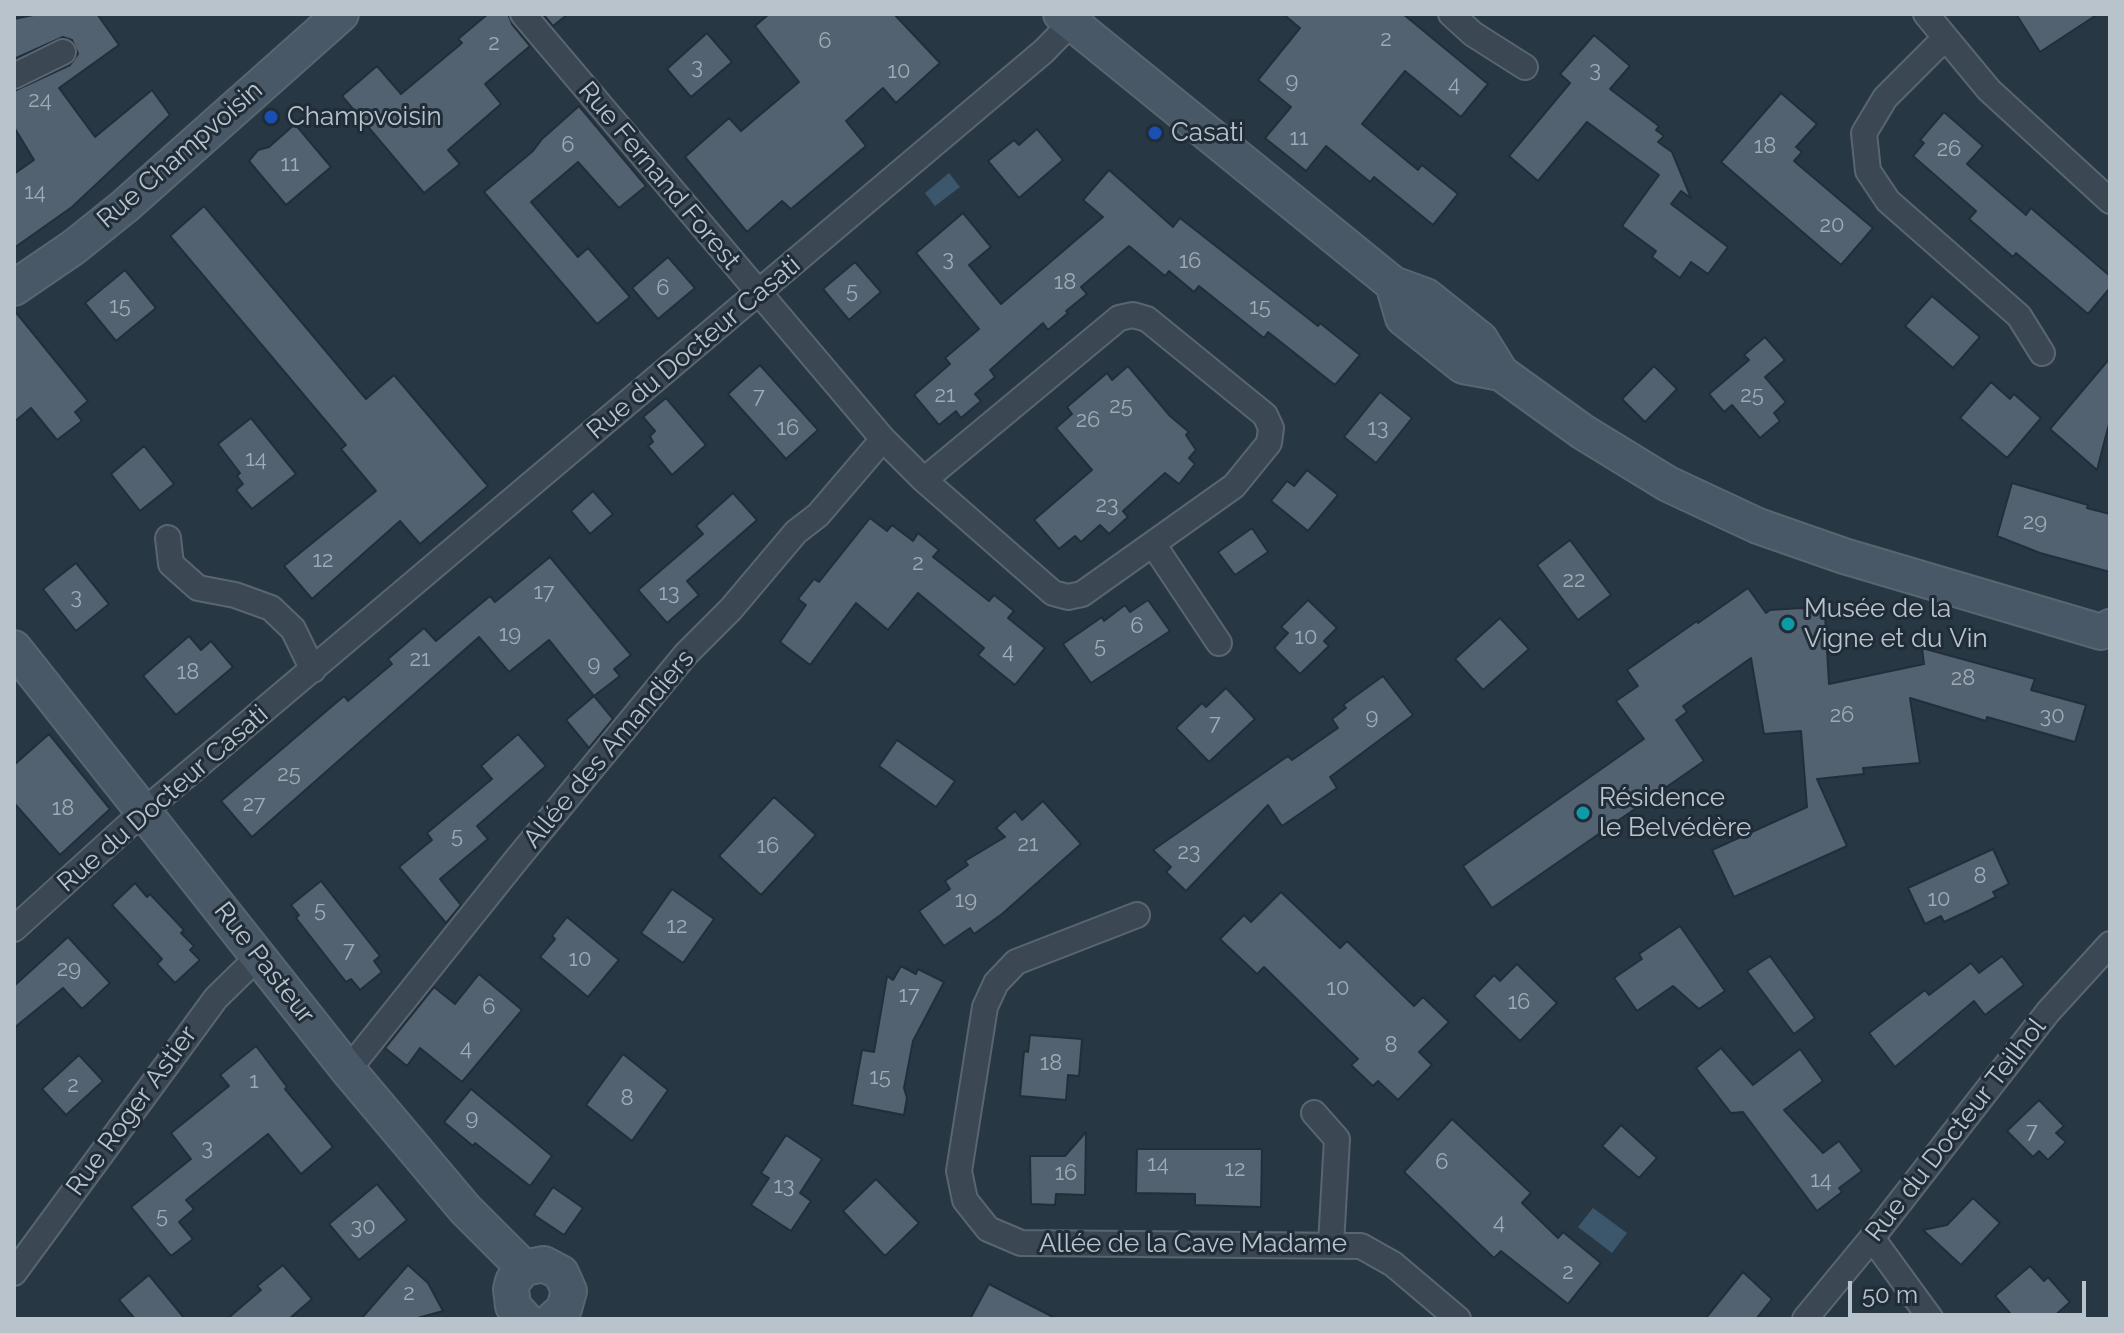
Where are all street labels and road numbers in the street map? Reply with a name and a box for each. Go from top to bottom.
street label: Rue Champvoisin [91,75,269,235]
street label: Rue Fernand Forest [571,76,747,276]
street label: Rue du Docteur Casati [581,250,807,446]
street label: Allée des Amandiers [517,644,701,854]
street label: Rue du Docteur Casati [51,699,275,899]
street label: Rue Pasteur [207,896,321,1030]
street label: Rue du Docteur Teilhol [1859,1012,2053,1248]
street label: Rue Roger Astier [60,1020,204,1202]
street label: Allée de la Cave Madame [1039,1228,1347,1260]

